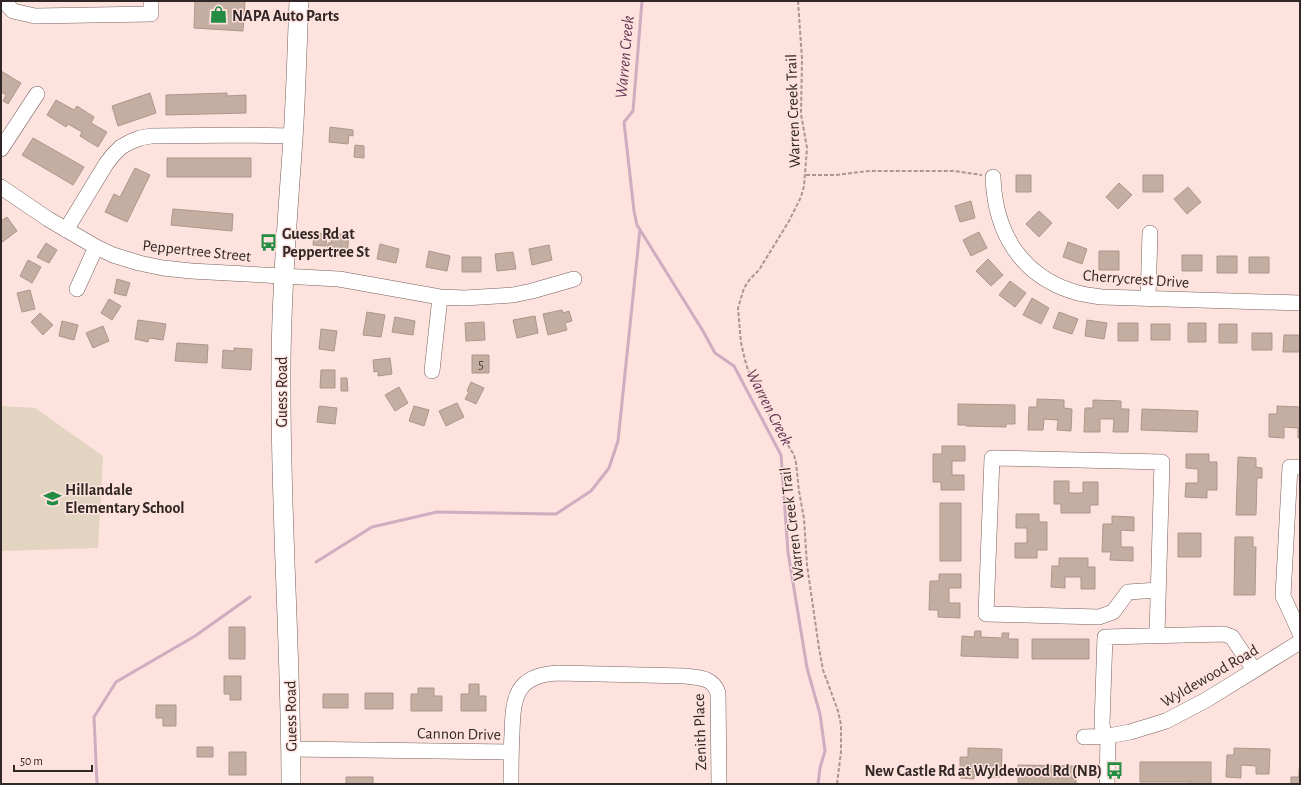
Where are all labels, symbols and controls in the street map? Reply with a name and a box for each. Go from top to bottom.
shop icon: NAPA Auto Parts [209,5,229,25]
place label: NAPA Auto Parts [232,8,339,24]
water label: Warren Creek [612,15,637,99]
street label: Warren Creek Trail [783,54,803,168]
place label: Guess Rd at Peppertree St [282,226,370,260]
bus stop icon: Guess Rd at Peppertree St [259,232,279,252]
street label: Peppertree Street [142,237,252,265]
street label: Cherrycrest Drive [1082,267,1190,292]
street label: Guess Road [274,356,290,428]
house number: 5 [478,358,484,372]
water label: Warren Creek [743,366,796,448]
street label: Warren Creek Trail [777,466,807,581]
place label: Hillandale Elementary School [65,482,185,517]
school or university icon: Hillandale Elementary School [42,488,62,508]
street label: Wyldewood Road [1158,642,1261,711]
street label: Guess Road [282,680,300,752]
street label: Zenith Place [691,693,709,771]
street label: Cannon Drive [417,725,501,743]
scale bar [14,747,92,773]
text: 50 m [20,755,43,767]
bus stop icon: New Castle Rd at Wyldewood Rd (NB) [1105,760,1125,780]
place label: New Castle Rd at Wyldewood Rd (NB) [864,763,1102,780]

